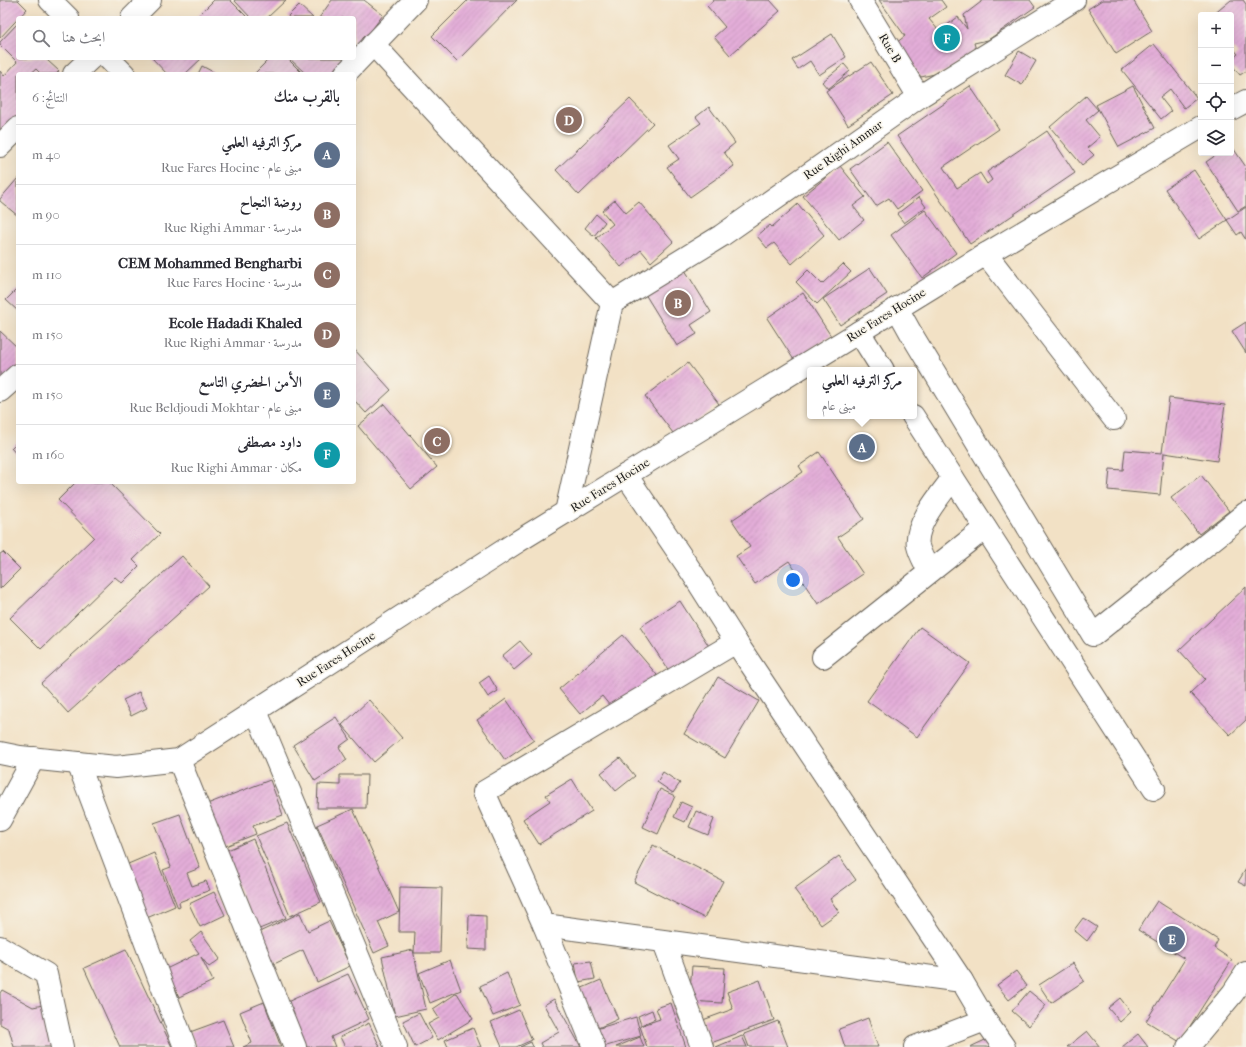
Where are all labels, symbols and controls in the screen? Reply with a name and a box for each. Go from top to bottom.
map controls [1198,12,1234,156]
button: + [1198,12,1234,48]
search box [16,16,356,60]
pin: F [934,23,960,53]
icon: search [30,27,52,49]
text: ابحث هنا [62,28,105,46]
street label: Rue B [876,31,904,65]
button: − [1198,48,1234,84]
button: locate [1198,84,1234,120]
text: بالقرب منك [274,86,340,106]
text: النتائج: 6 [32,90,68,105]
pin: D [556,105,582,135]
street label: Rue Righi Ammar [801,117,886,183]
button: layers [1198,120,1234,156]
text: مركز الترفيه العلمي [221,133,302,151]
text: 40 m [32,147,60,162]
text: A [323,147,331,162]
text: مبنى عام · Rue Fares Hocine [161,160,302,175]
text: روضة النجاح [240,193,302,211]
text: 90 m [32,207,60,222]
text: B [323,207,331,222]
text: مدرسة · Rue Righi Ammar [164,220,302,235]
text: CEM Mohammed Bengharbi [118,254,302,272]
text: 110 m [32,267,62,282]
text: C [323,267,331,282]
text: مدرسة · Rue Fares Hocine [167,275,302,290]
street label: Rue Fares Hocine [844,285,928,345]
pin: B [665,288,691,318]
text: Ecole Hadadi Khaled [168,314,302,332]
text: 150 m [32,327,63,342]
text: D [322,327,332,342]
text: مدرسة · Rue Righi Ammar [164,335,302,350]
popup [807,367,917,419]
text: مركز الترفيه العلمي [822,371,902,389]
text: الأمن الحضري التاسع [199,373,302,391]
text: 150 m [32,387,63,402]
text: E [323,387,331,402]
text: مبنى عام [822,398,856,413]
text: مبنى عام · Rue Beldjoudi Mokhtar [129,400,302,415]
pin: C [424,426,450,456]
pin: A [849,432,875,462]
text: داود مصطفى [238,433,302,451]
text: 160 m [32,447,64,462]
text: F [324,447,331,462]
street label: Rue Fares Hocine [568,455,652,515]
text: مكان · Rue Righi Ammar [171,460,302,475]
your location [783,570,803,590]
street label: Rue Fares Hocine [294,628,378,690]
pin: E [1159,924,1185,954]

